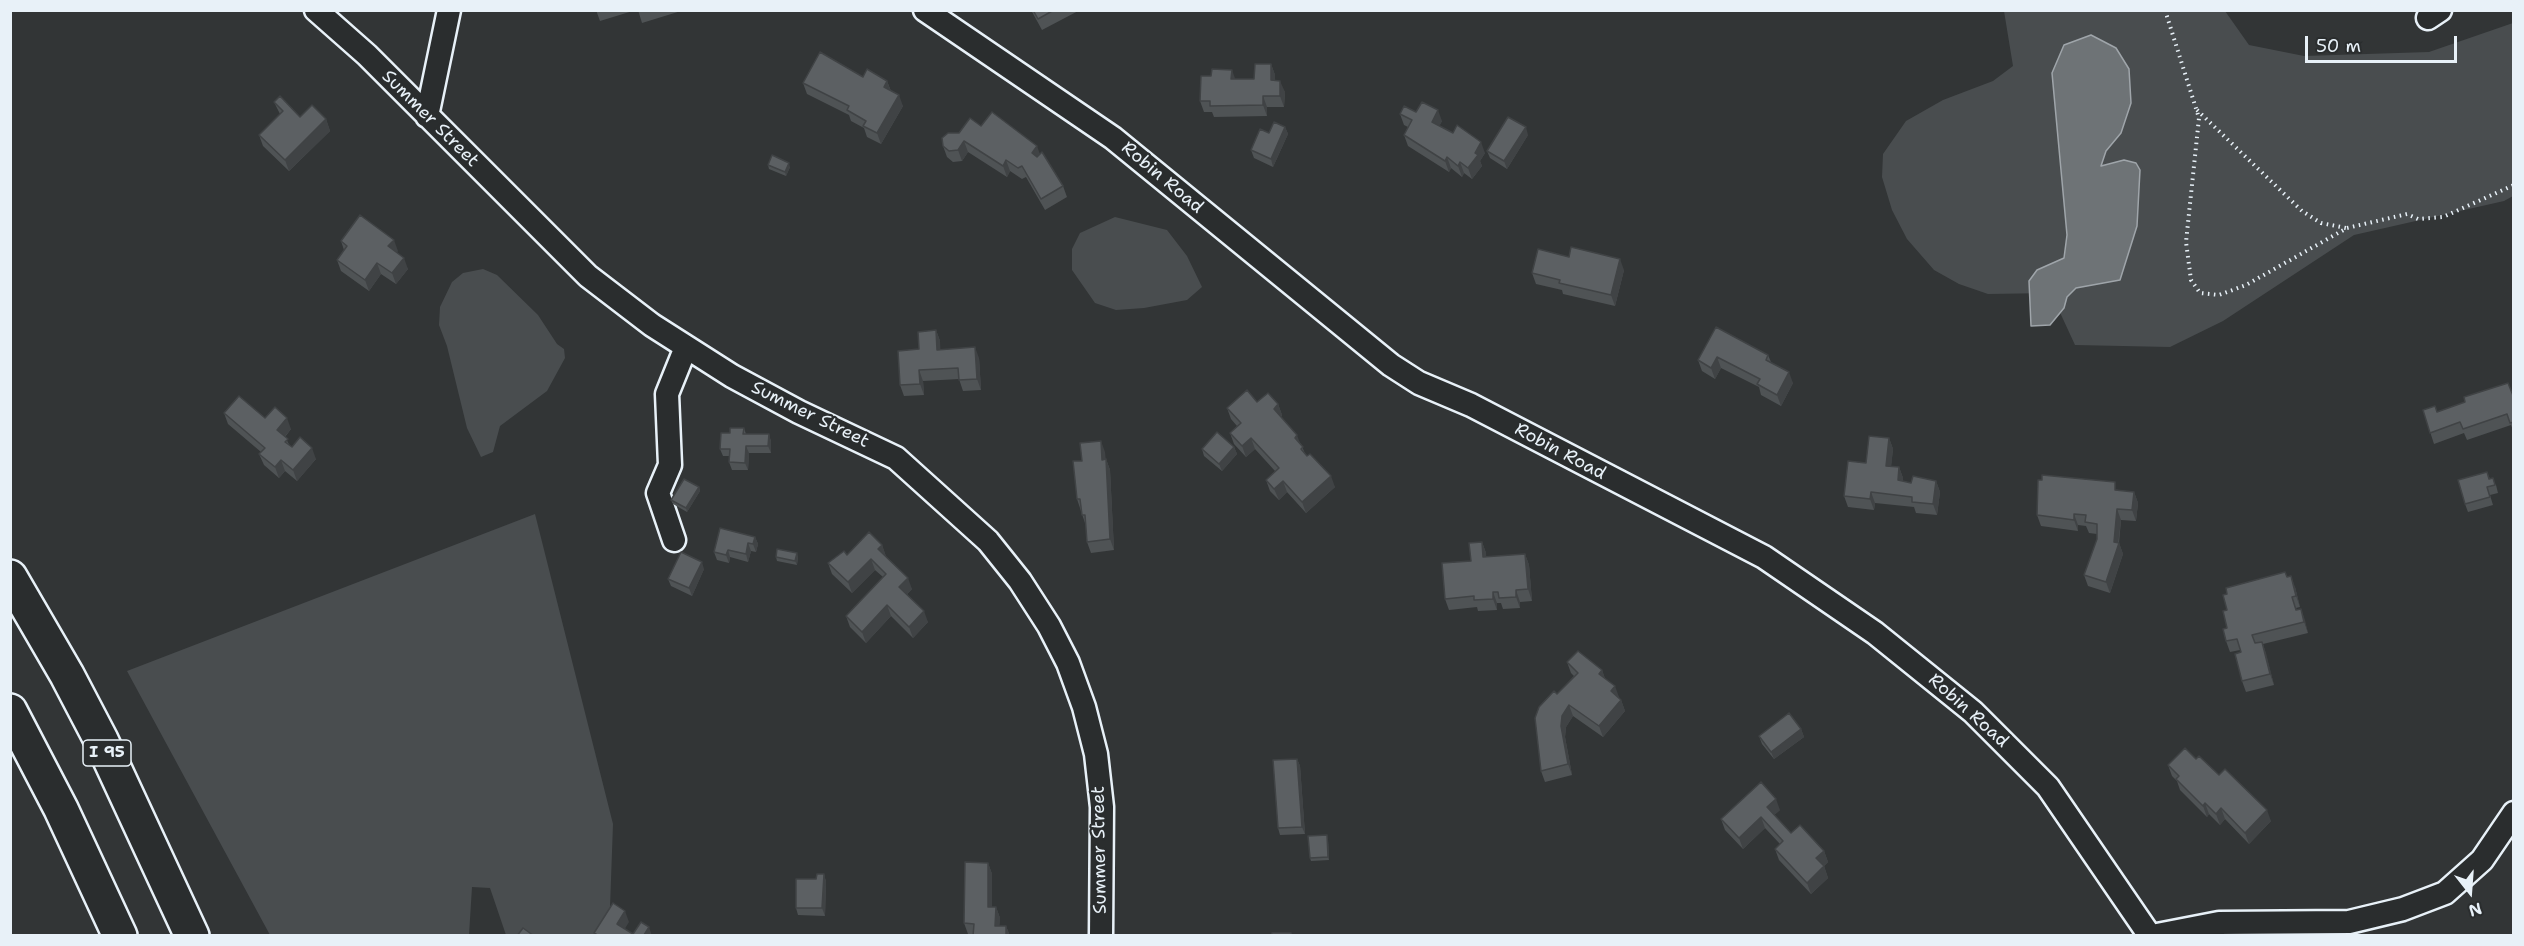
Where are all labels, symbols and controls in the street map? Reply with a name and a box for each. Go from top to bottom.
scale bar [2308,24,2460,62]
text: 50 m [2316,34,2361,58]
street label: Summer Street [377,66,483,172]
street label: Robin Road [1117,137,1207,219]
street label: Summer Street [748,377,872,453]
street label: Robin Road [1511,419,1609,485]
street label: Robin Road [1923,669,2013,753]
road number: I 95 [83,740,131,766]
street label: Summer Street [1088,786,1112,914]
north arrow [2440,862,2500,922]
text: N [2466,898,2485,922]

